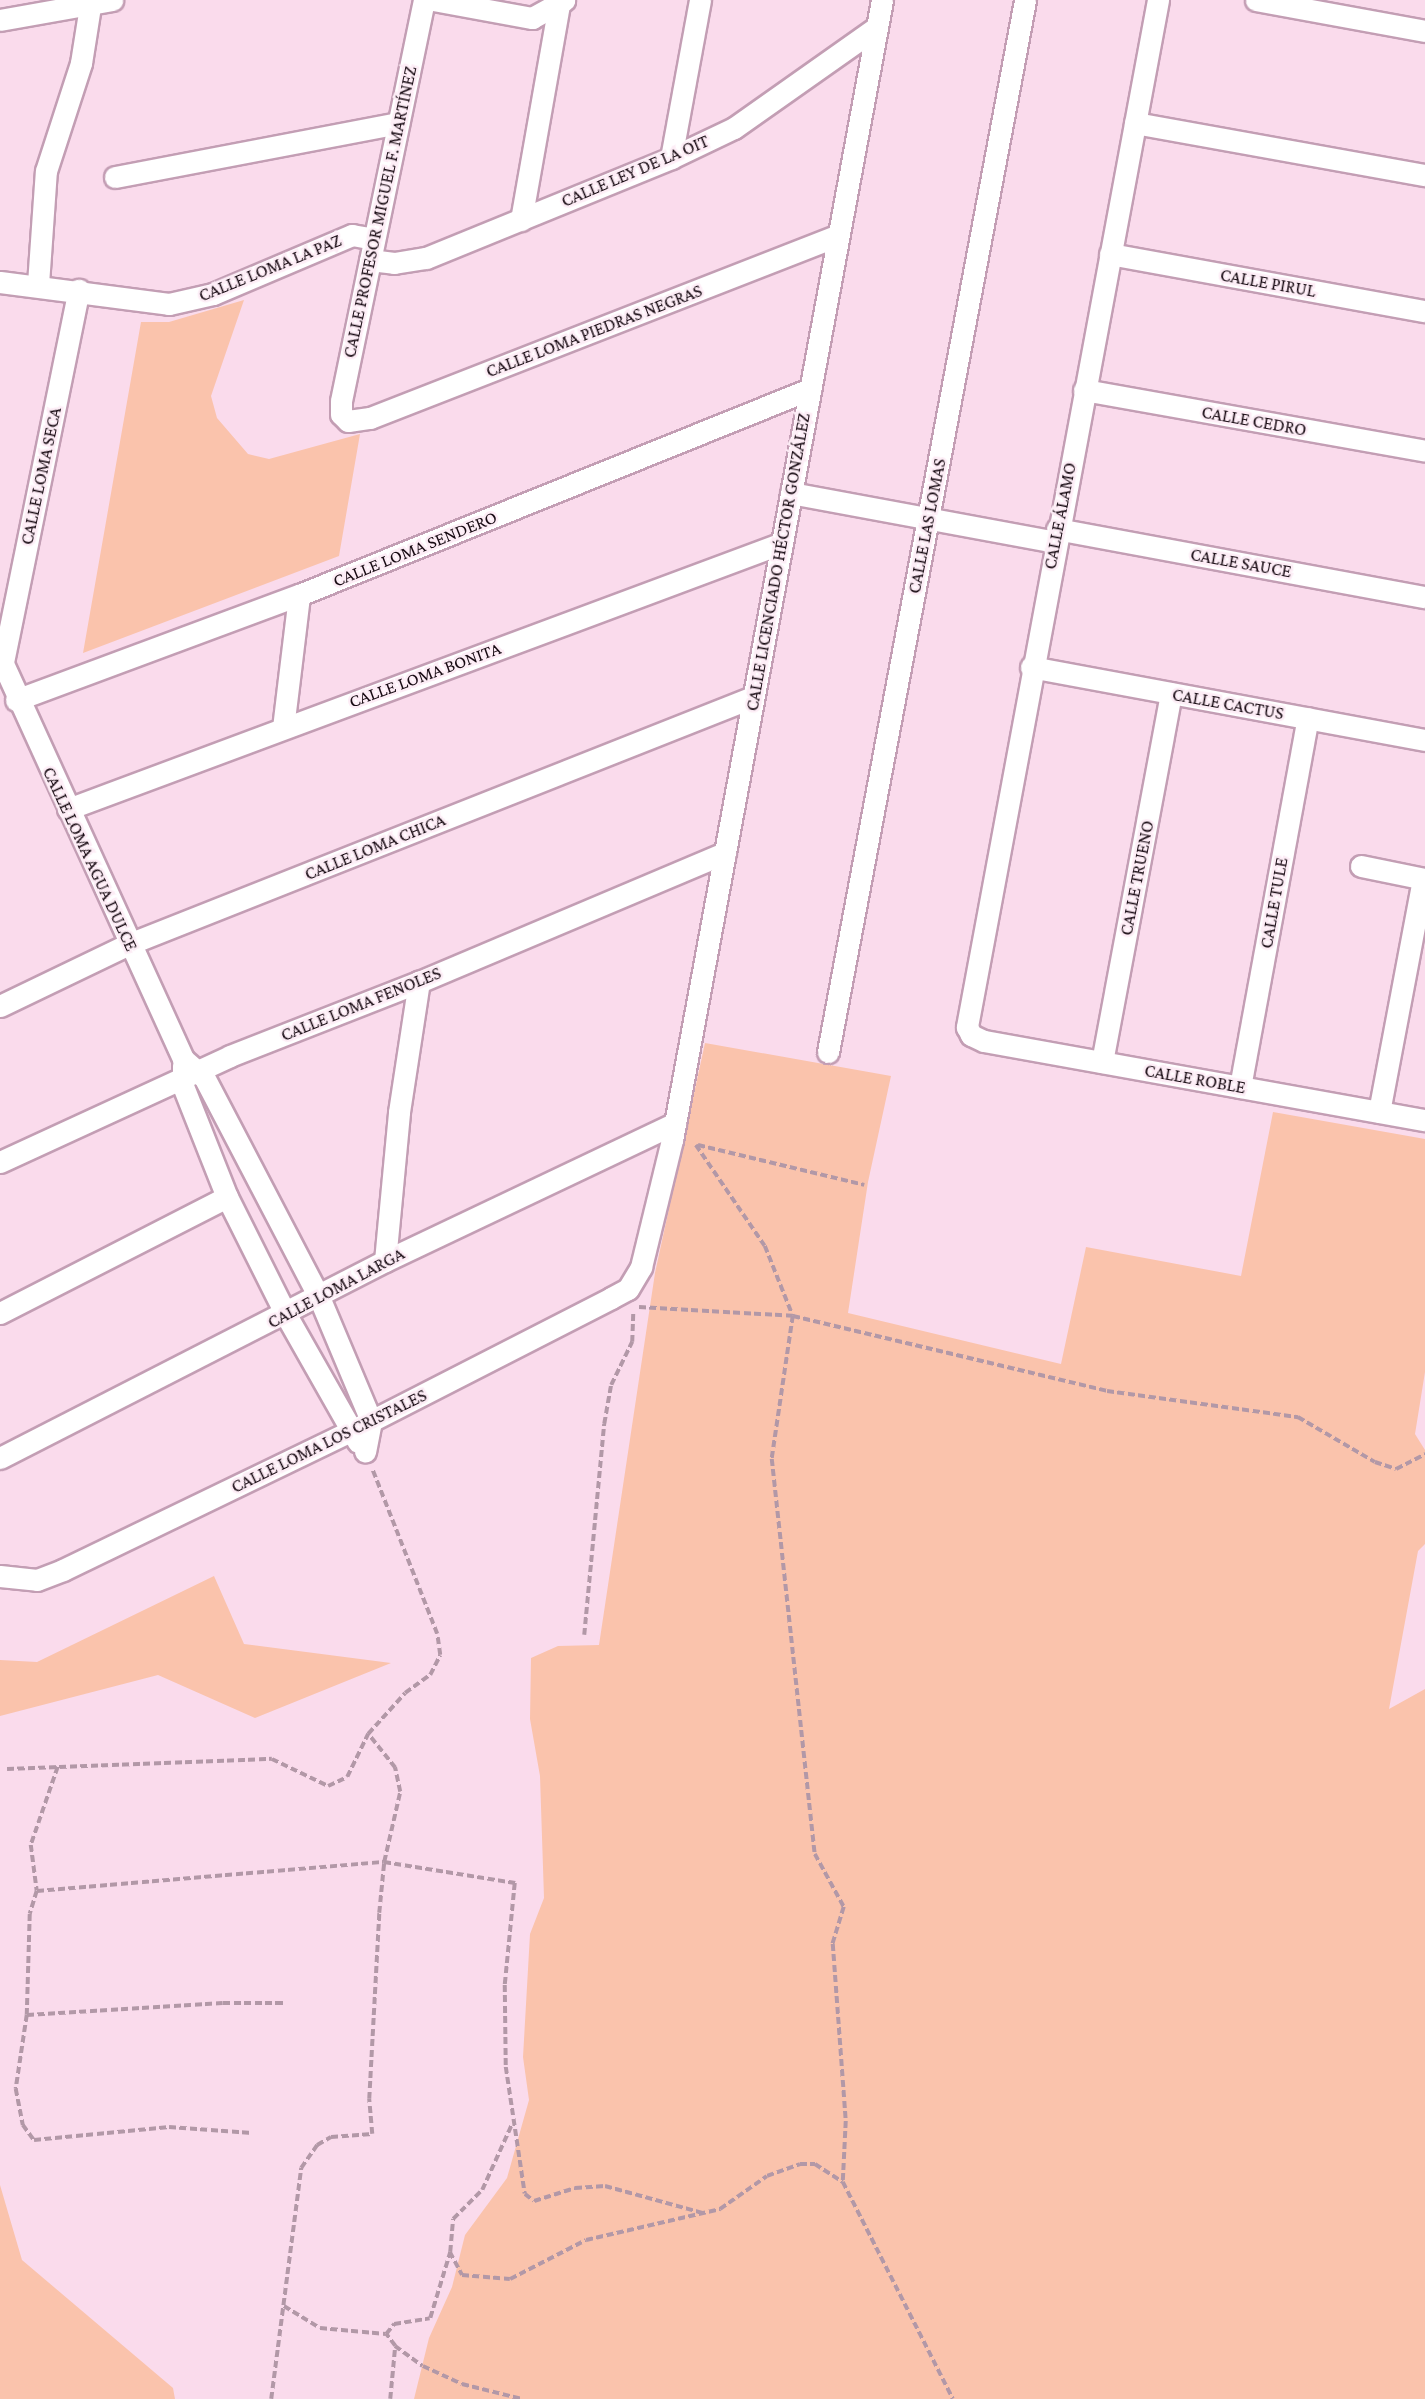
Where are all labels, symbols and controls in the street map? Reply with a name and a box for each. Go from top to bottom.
street label: CALLE PROFESOR MIGUEL F. MARTÍNEZ [338,64,422,360]
street label: CALLE LEY DE LA OIT [558,130,712,212]
street label: CALLE LOMA LA PAZ [196,230,344,306]
street label: CALLE PIRUL [1219,264,1317,302]
street label: CALLE LOMA PIEDRAS NEGRAS [483,280,705,382]
street label: CALLE CEDRO [1200,401,1308,441]
street label: CALLE LOMA SECA [16,405,66,547]
street label: CALLE LICENCIADO HÉCTOR GONZÁLEZ [741,411,815,713]
street label: CALLE LAS LOMAS [903,457,951,595]
street label: CALLE ÁLAMO [1039,461,1081,571]
street label: CALLE LOMA SENDERO [330,506,500,592]
street label: CALLE SAUCE [1189,543,1293,583]
street label: CALLE LOMA BONITA [346,638,504,712]
street label: CALLE CACTUS [1171,684,1285,724]
street label: CALLE LOMA AGUA DULCE [38,763,142,955]
street label: CALLE LOMA CHICA [301,809,449,885]
street label: CALLE TRUENO [1115,819,1159,937]
street label: CALLE TULE [1255,856,1293,950]
street label: CALLE LOMA FENOLES [278,962,444,1046]
street label: CALLE ROBLE [1143,1059,1247,1099]
street label: CALLE LOMA LARGA [264,1243,408,1333]
street label: CALLE LOMA LOS CRISTALES [228,1384,430,1498]

